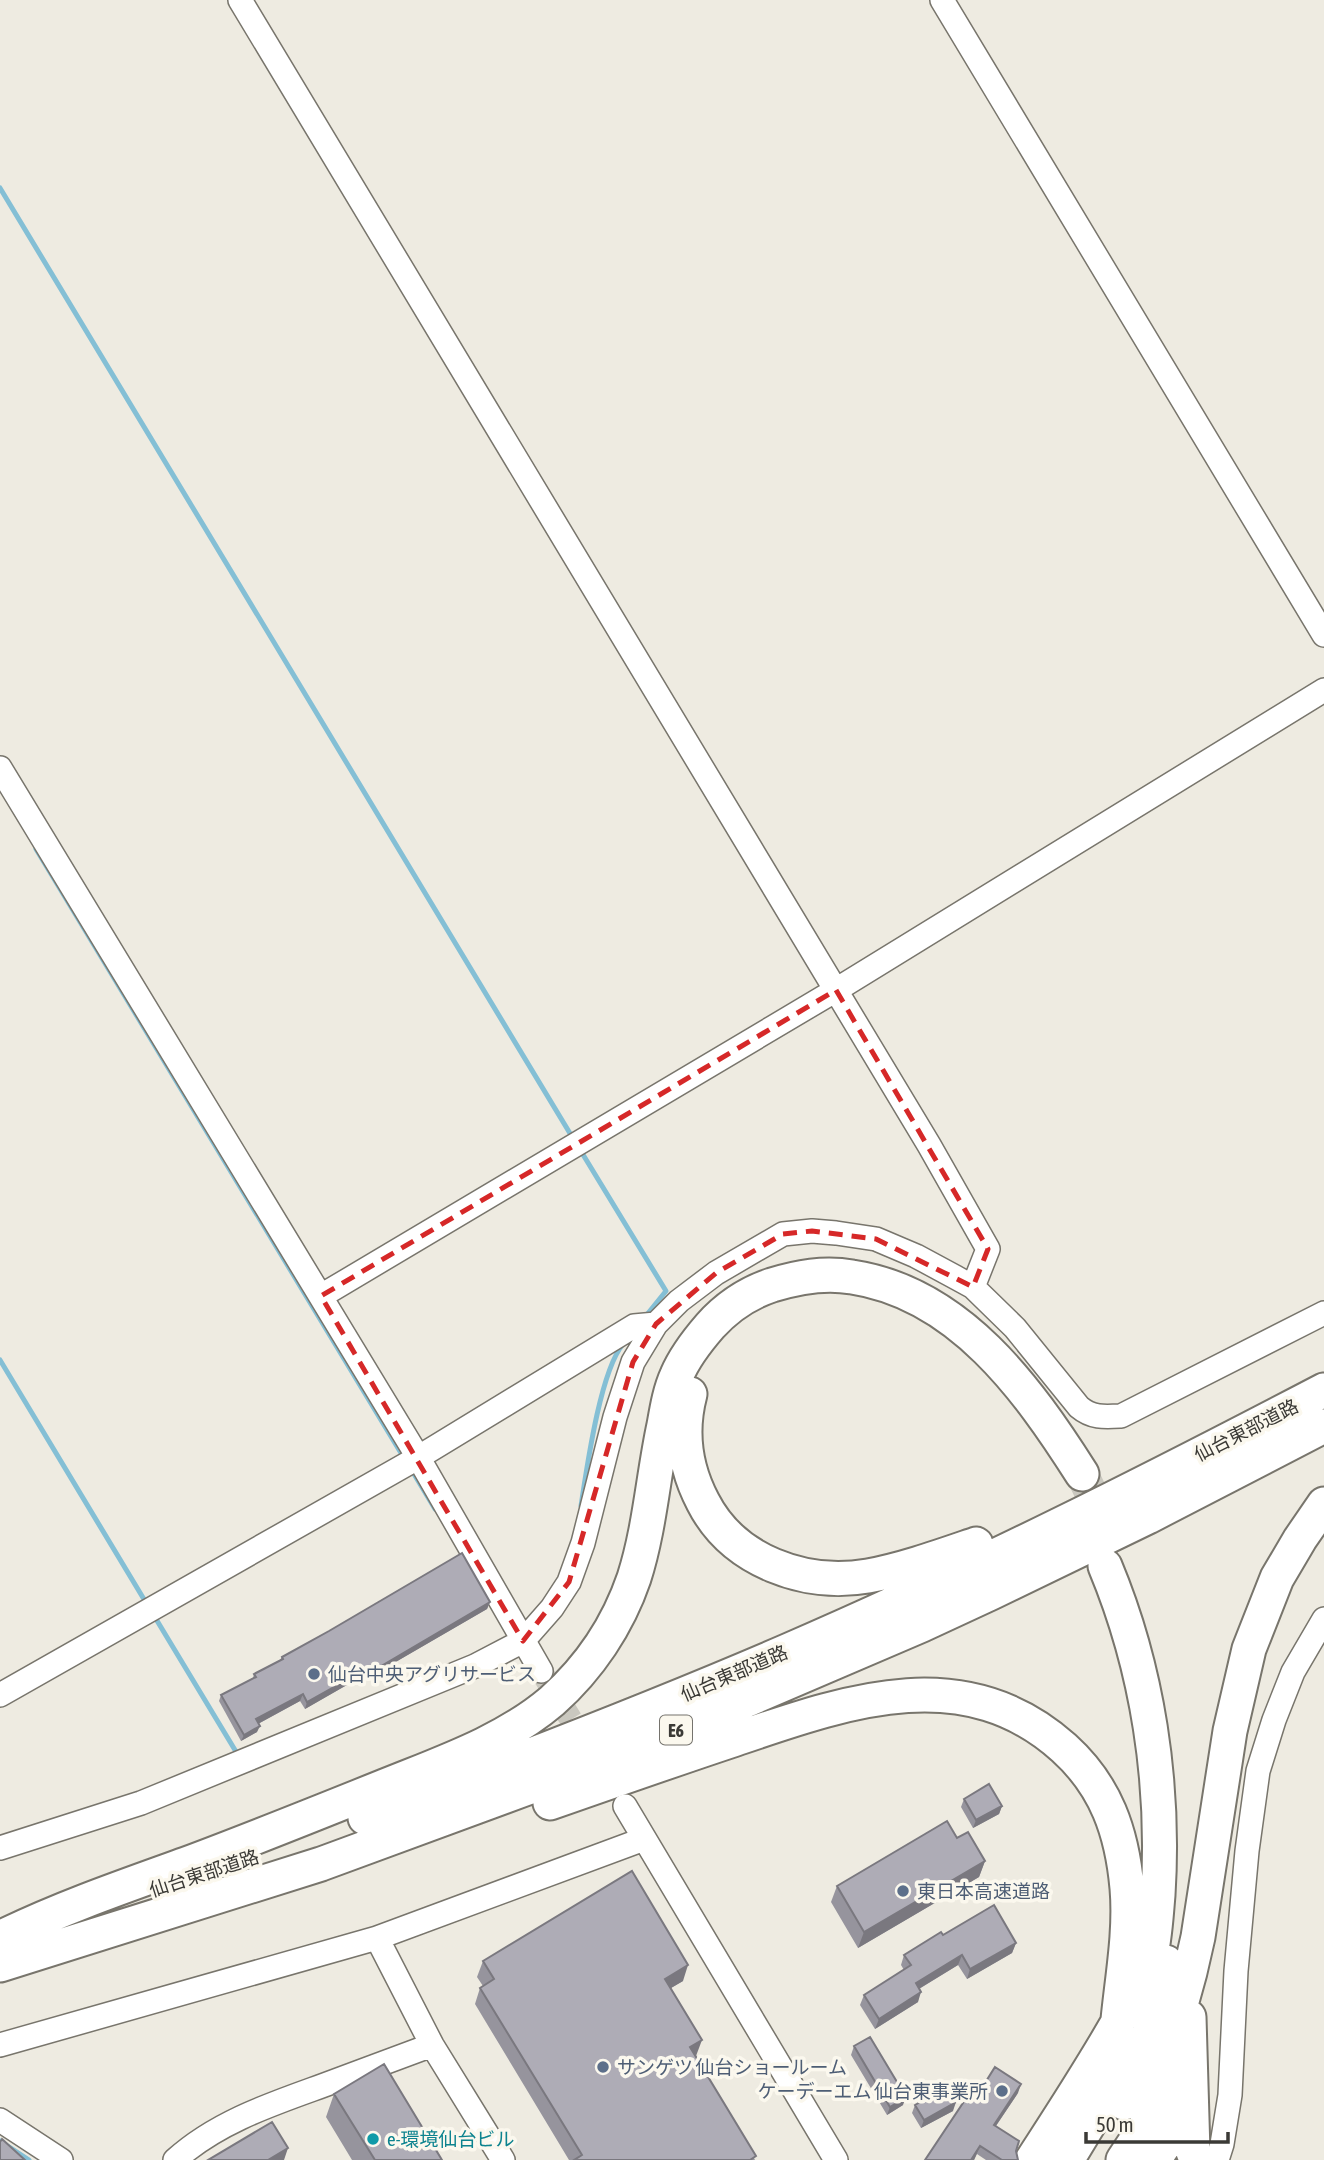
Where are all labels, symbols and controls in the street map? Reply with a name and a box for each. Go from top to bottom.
street label: 仙台東部道路 [1190,1394,1302,1466]
street label: 仙台東部道路 [677,1641,791,1705]
place label: 仙台中央アグリサービス [328,1663,536,1685]
marker: 仙台中央アグリサービス [306,1666,322,1682]
road number: E6 [660,1716,692,1744]
street label: 仙台東部道路 [146,1845,262,1901]
place label: 東日本高速道路 [917,1880,1050,1902]
marker: 東日本高速道路 [895,1883,911,1899]
place label: サンゲツ 仙台ショールーム [617,2056,847,2078]
marker: サンゲツ 仙台ショールーム [595,2059,611,2075]
place label: ケーデーエム 仙台東事業所 [757,2080,988,2102]
marker: ケーデーエム 仙台東事業所 [994,2083,1010,2099]
scale bar [1086,2100,1228,2144]
text: 50 m [1096,2112,1134,2136]
place label: e-環境仙台ビル [387,2128,514,2150]
marker: e-環境仙台ビル [365,2131,381,2147]

